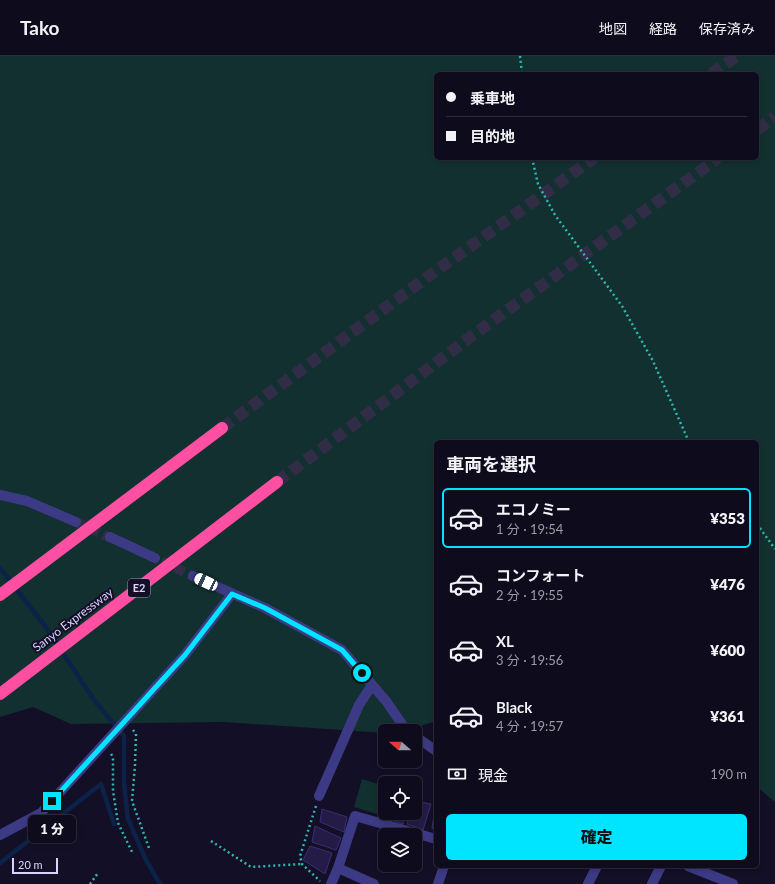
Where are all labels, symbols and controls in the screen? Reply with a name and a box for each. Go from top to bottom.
text: Tako [20,16,60,39]
text: 地図 [599,20,627,37]
text: 経路 [649,20,677,37]
text: 保存済み [699,20,755,37]
text: 乗車地 [470,89,515,107]
text: 目的地 [470,127,515,145]
text: 車両を選択 [446,453,536,475]
icon: car [448,500,484,536]
text: エコノミー [496,500,571,518]
text: ¥353 [710,509,745,527]
text: 1 分 · 19:54 [496,521,563,537]
icon: car [448,566,484,602]
text: コンフォート [496,566,586,584]
car [193,571,219,593]
text: ¥476 [710,575,745,593]
road number: E2 [128,579,150,597]
street label: Sanyo Expressway [30,584,116,655]
text: 2 分 · 19:55 [496,587,563,603]
icon: car [448,632,484,668]
text: XL [496,632,514,650]
text: ¥600 [710,641,745,659]
text: 3 分 · 19:56 [496,652,563,668]
route start [353,664,371,682]
icon: car [448,698,484,734]
text: Black [496,698,532,716]
text: ¥361 [710,707,745,725]
text: 4 分 · 19:57 [496,718,563,734]
north arrow [378,724,422,768]
map controls [378,724,422,872]
icon: cash [446,763,468,785]
text: 現金 [478,766,508,784]
text: 190 m [710,766,747,782]
button: locate [378,776,422,820]
route end [43,792,61,810]
button: 確定 [446,814,747,860]
callout: 1 分 [28,815,76,843]
text: 1 分 [40,821,64,837]
button: layers [378,828,422,872]
scale bar [12,856,58,875]
text: 20 m [18,858,43,871]

